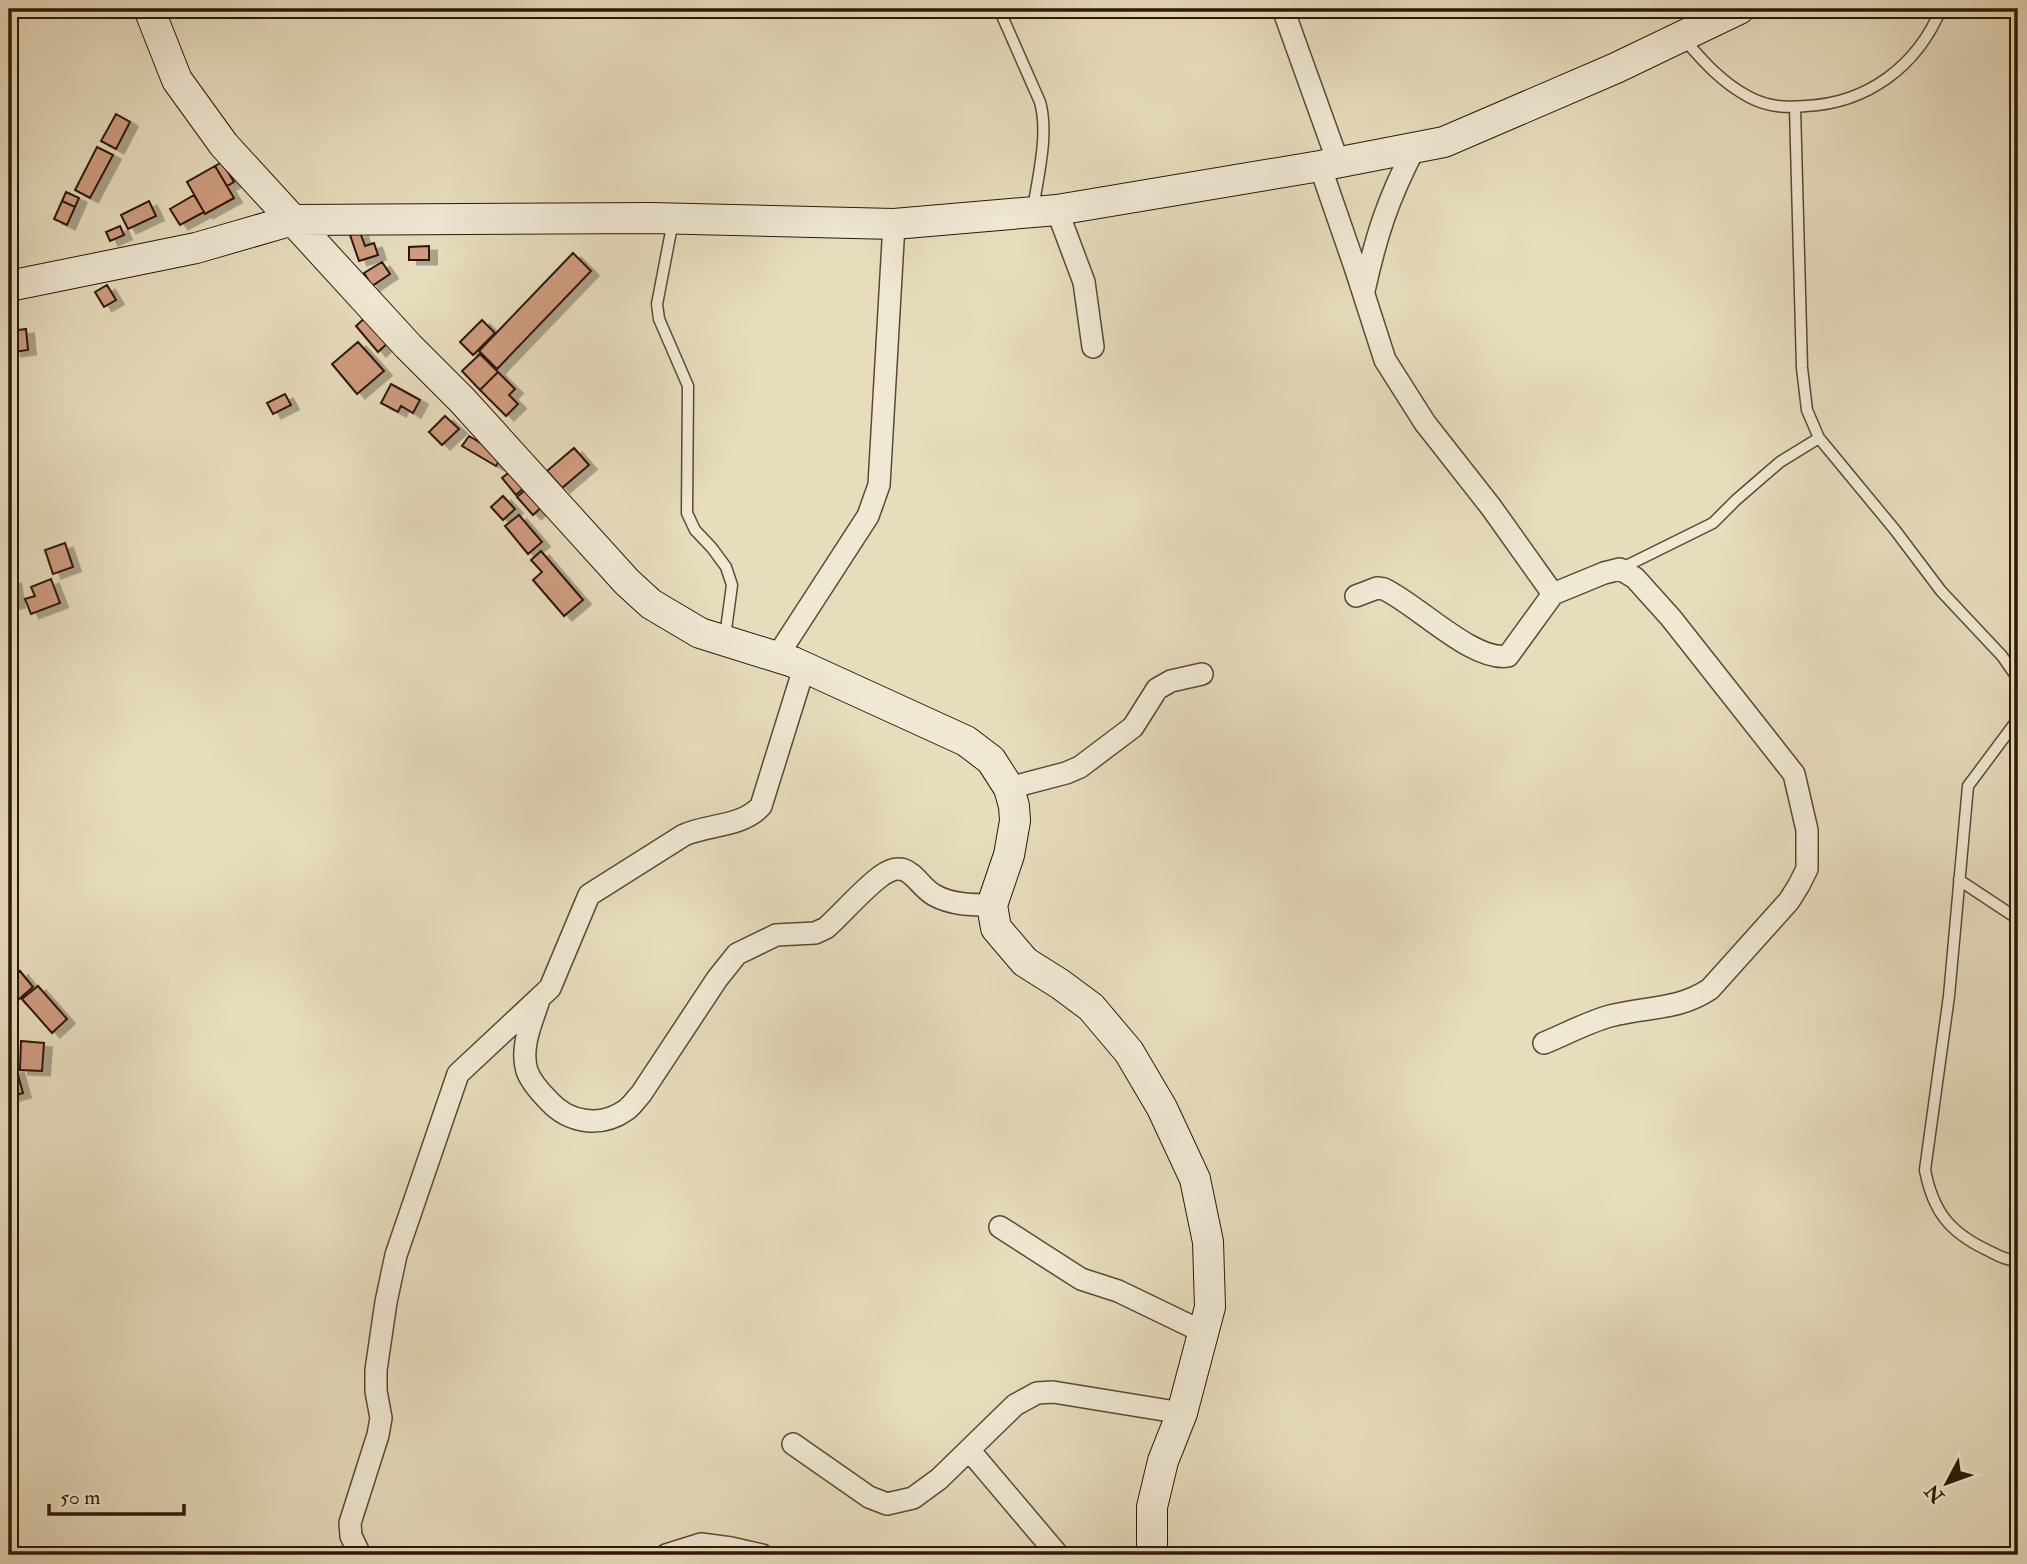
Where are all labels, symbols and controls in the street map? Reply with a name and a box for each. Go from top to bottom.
north arrow [1912,1448,1982,1518]
scale bar [49,1473,184,1517]
text: N [1920,1478,1950,1509]
text: 50 m [60,1484,101,1511]

